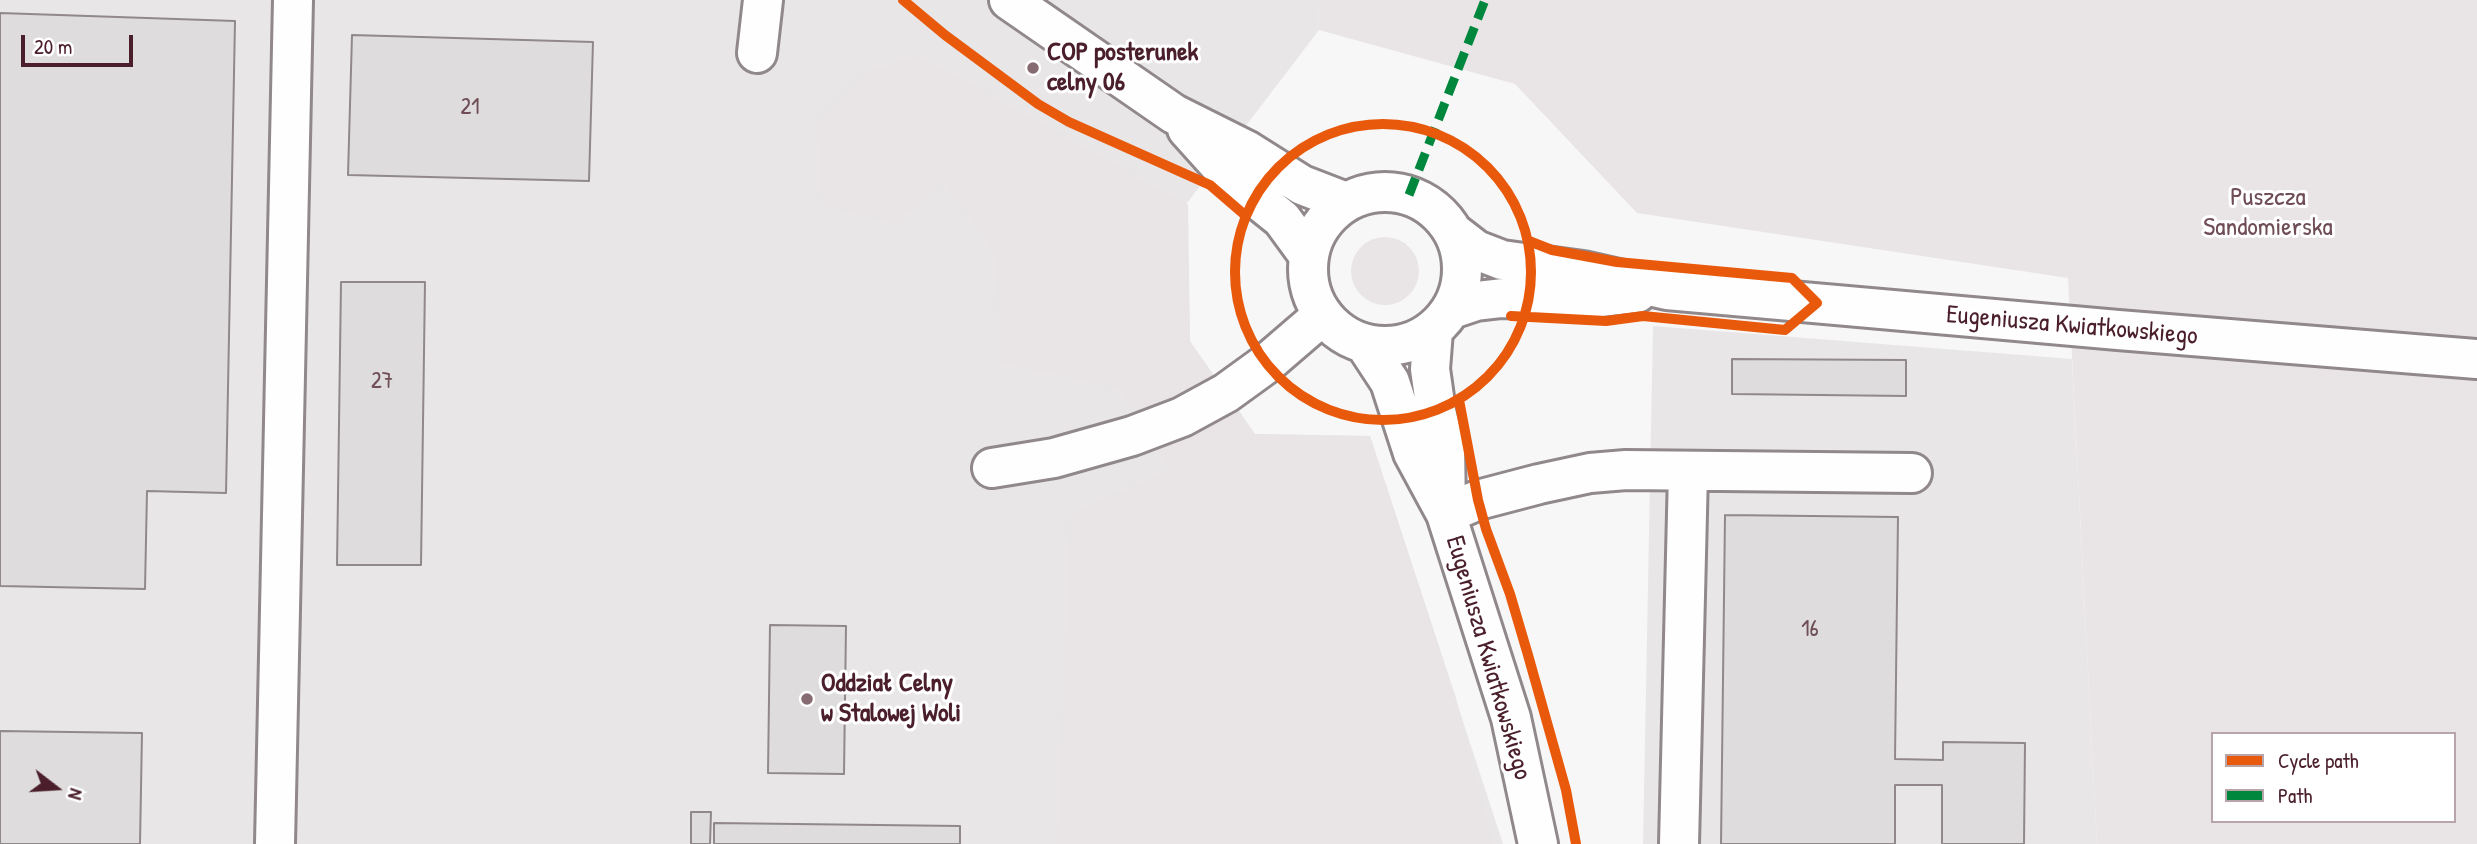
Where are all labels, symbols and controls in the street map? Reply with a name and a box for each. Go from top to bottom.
scale bar [24,21,136,65]
text: 20 m [34,32,72,61]
place label: COP posterunek celny 06 [1047,37,1198,98]
marker: COP posterunek celny 06 [1025,60,1041,76]
house number: 21 [460,94,480,122]
park label: Puszcza Sandomierska [2203,182,2333,244]
street label: Eugeniusza Kwiatkowskiego [1945,299,2199,353]
house number: 27 [371,368,393,396]
street label: Eugeniusza Kwiatkowskiego [1438,533,1538,783]
house number: 16 [1801,616,1819,644]
place label: Oddział Celny w Stalowej Woli [821,668,961,730]
marker: Oddział Celny w Stalowej Woli [799,691,815,707]
legend [2211,732,2456,823]
text: Cycle path [2278,746,2359,775]
north arrow [21,753,91,823]
text: Path [2278,781,2312,810]
text: N [62,785,90,803]

